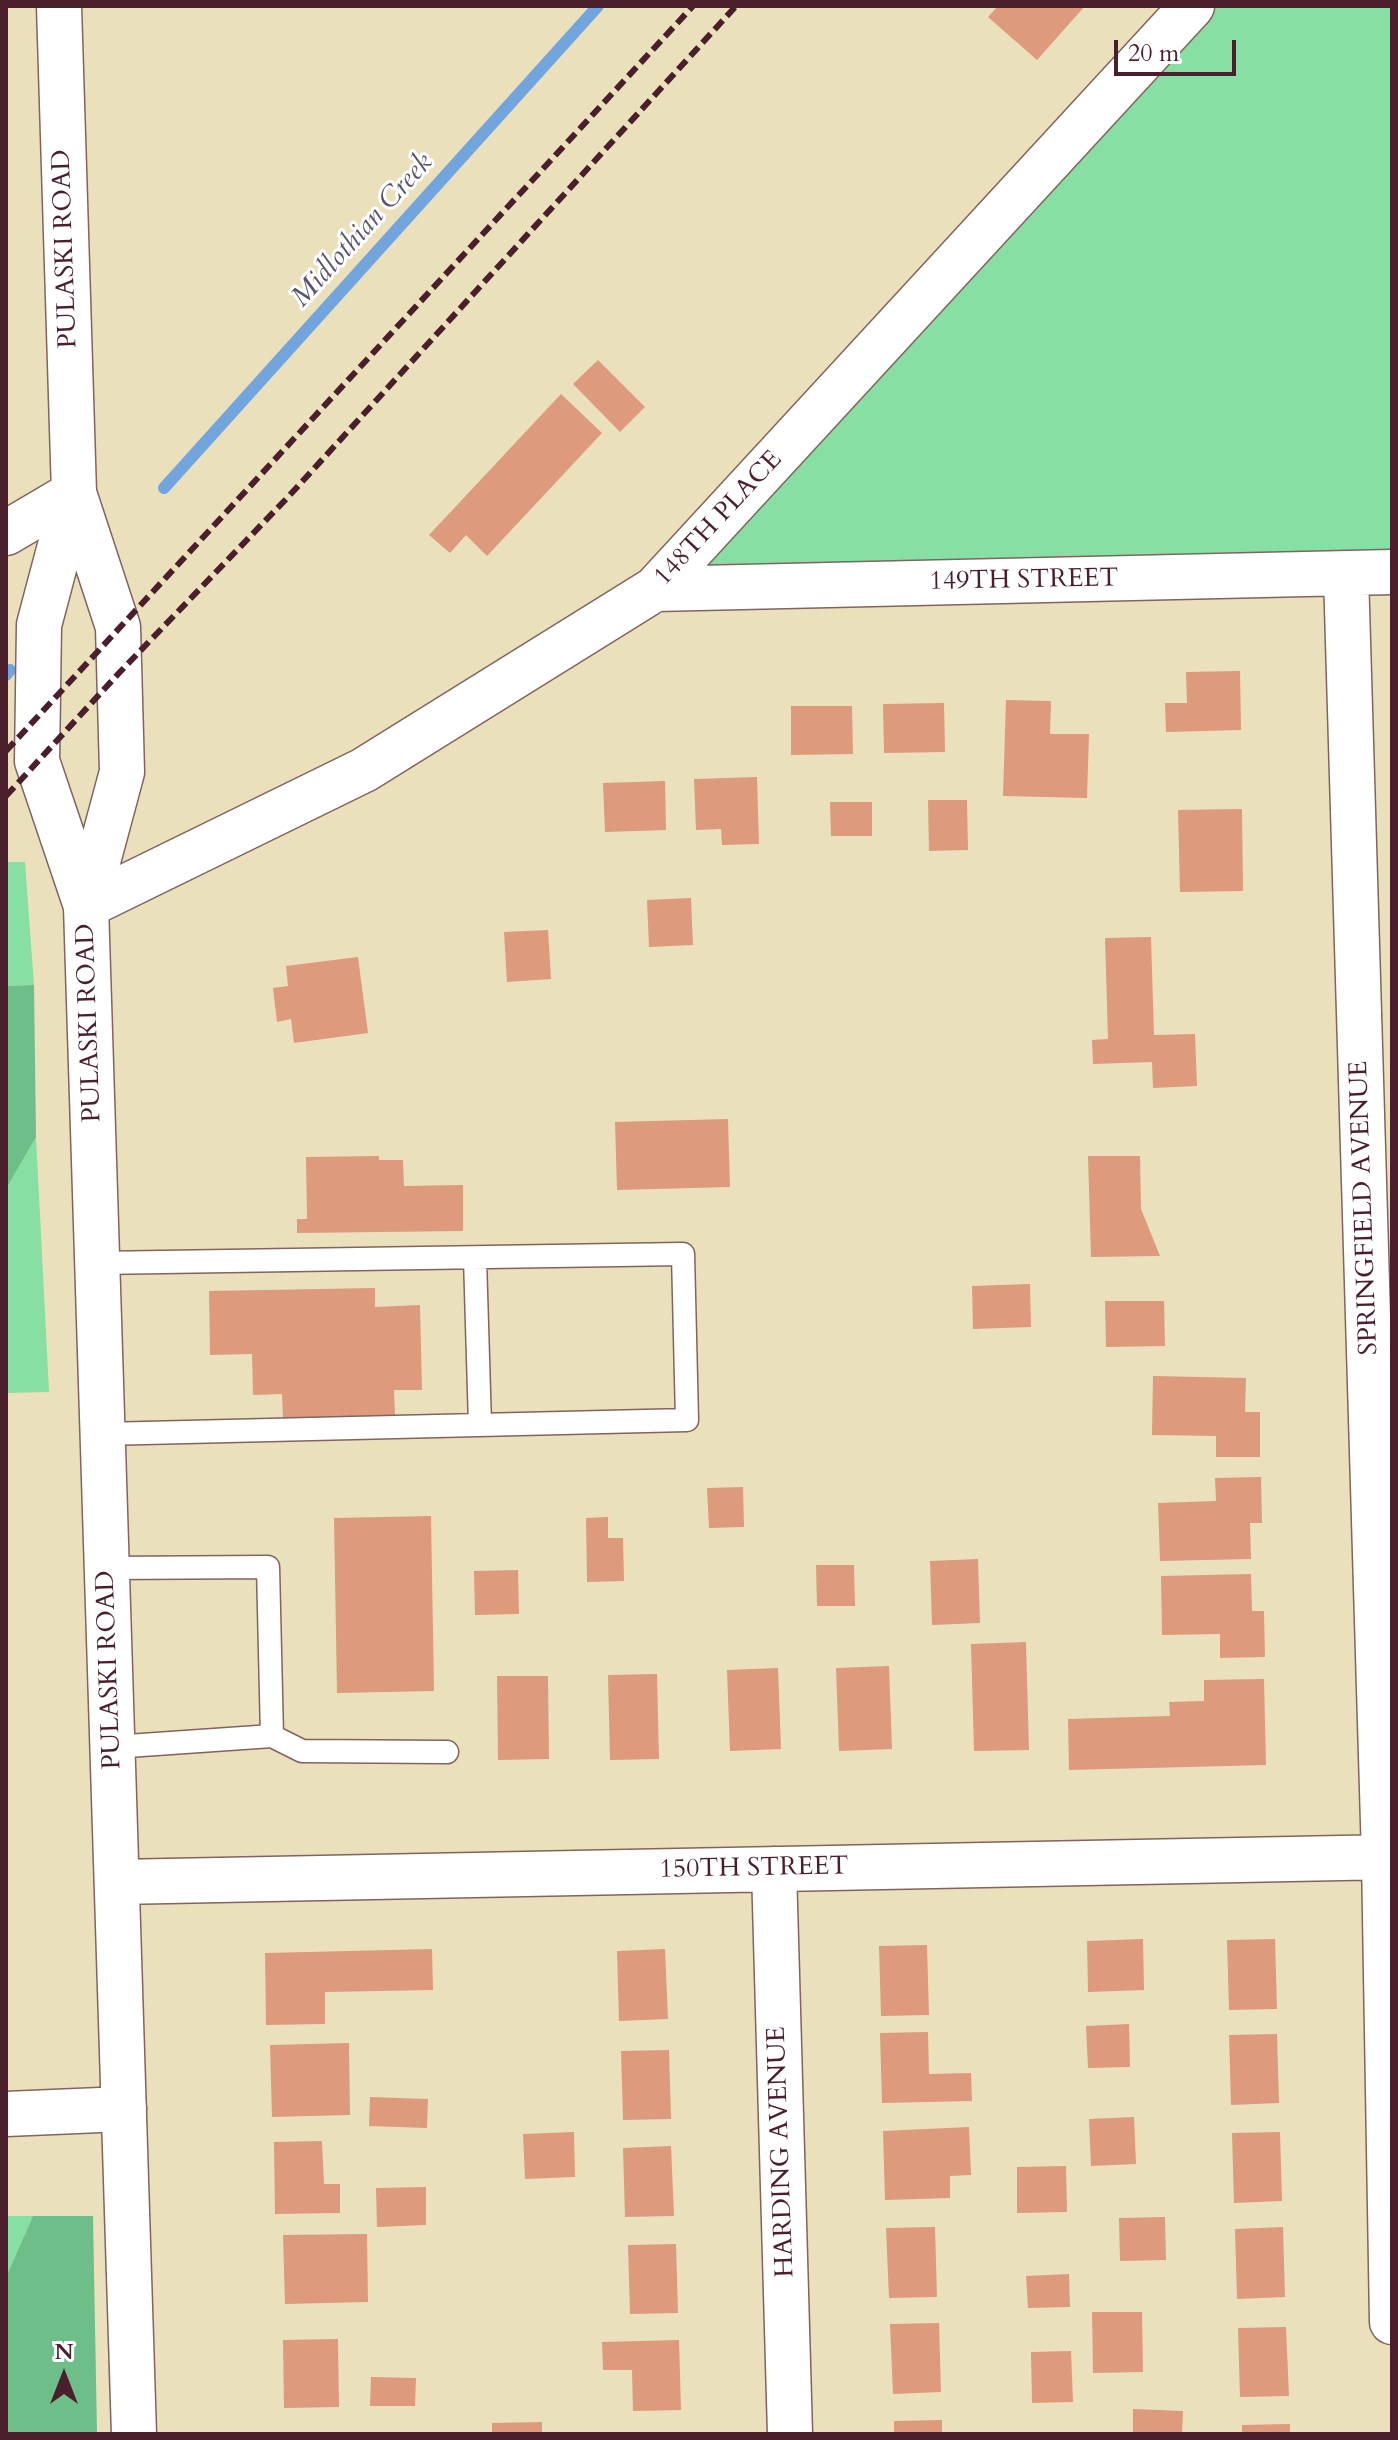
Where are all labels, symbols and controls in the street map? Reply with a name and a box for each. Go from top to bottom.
scale bar [1118,24,1240,74]
text: 20 m [1128,37,1179,70]
water label: Midlothian Creek [285,147,441,315]
street label: PULASKI ROAD [47,149,85,349]
street label: 148TH PLACE [649,445,789,593]
street label: 149TH STREET [929,564,1119,598]
street label: PULASKI ROAD [71,923,109,1123]
street label: SPRINGFIELD AVENUE [1344,1060,1386,1356]
street label: PULASKI ROAD [91,1570,129,1770]
street label: 150TH STREET [659,1852,849,1886]
street label: HARDING AVENUE [762,2026,802,2278]
north arrow [24,2336,104,2416]
text: N [54,2337,74,2367]

